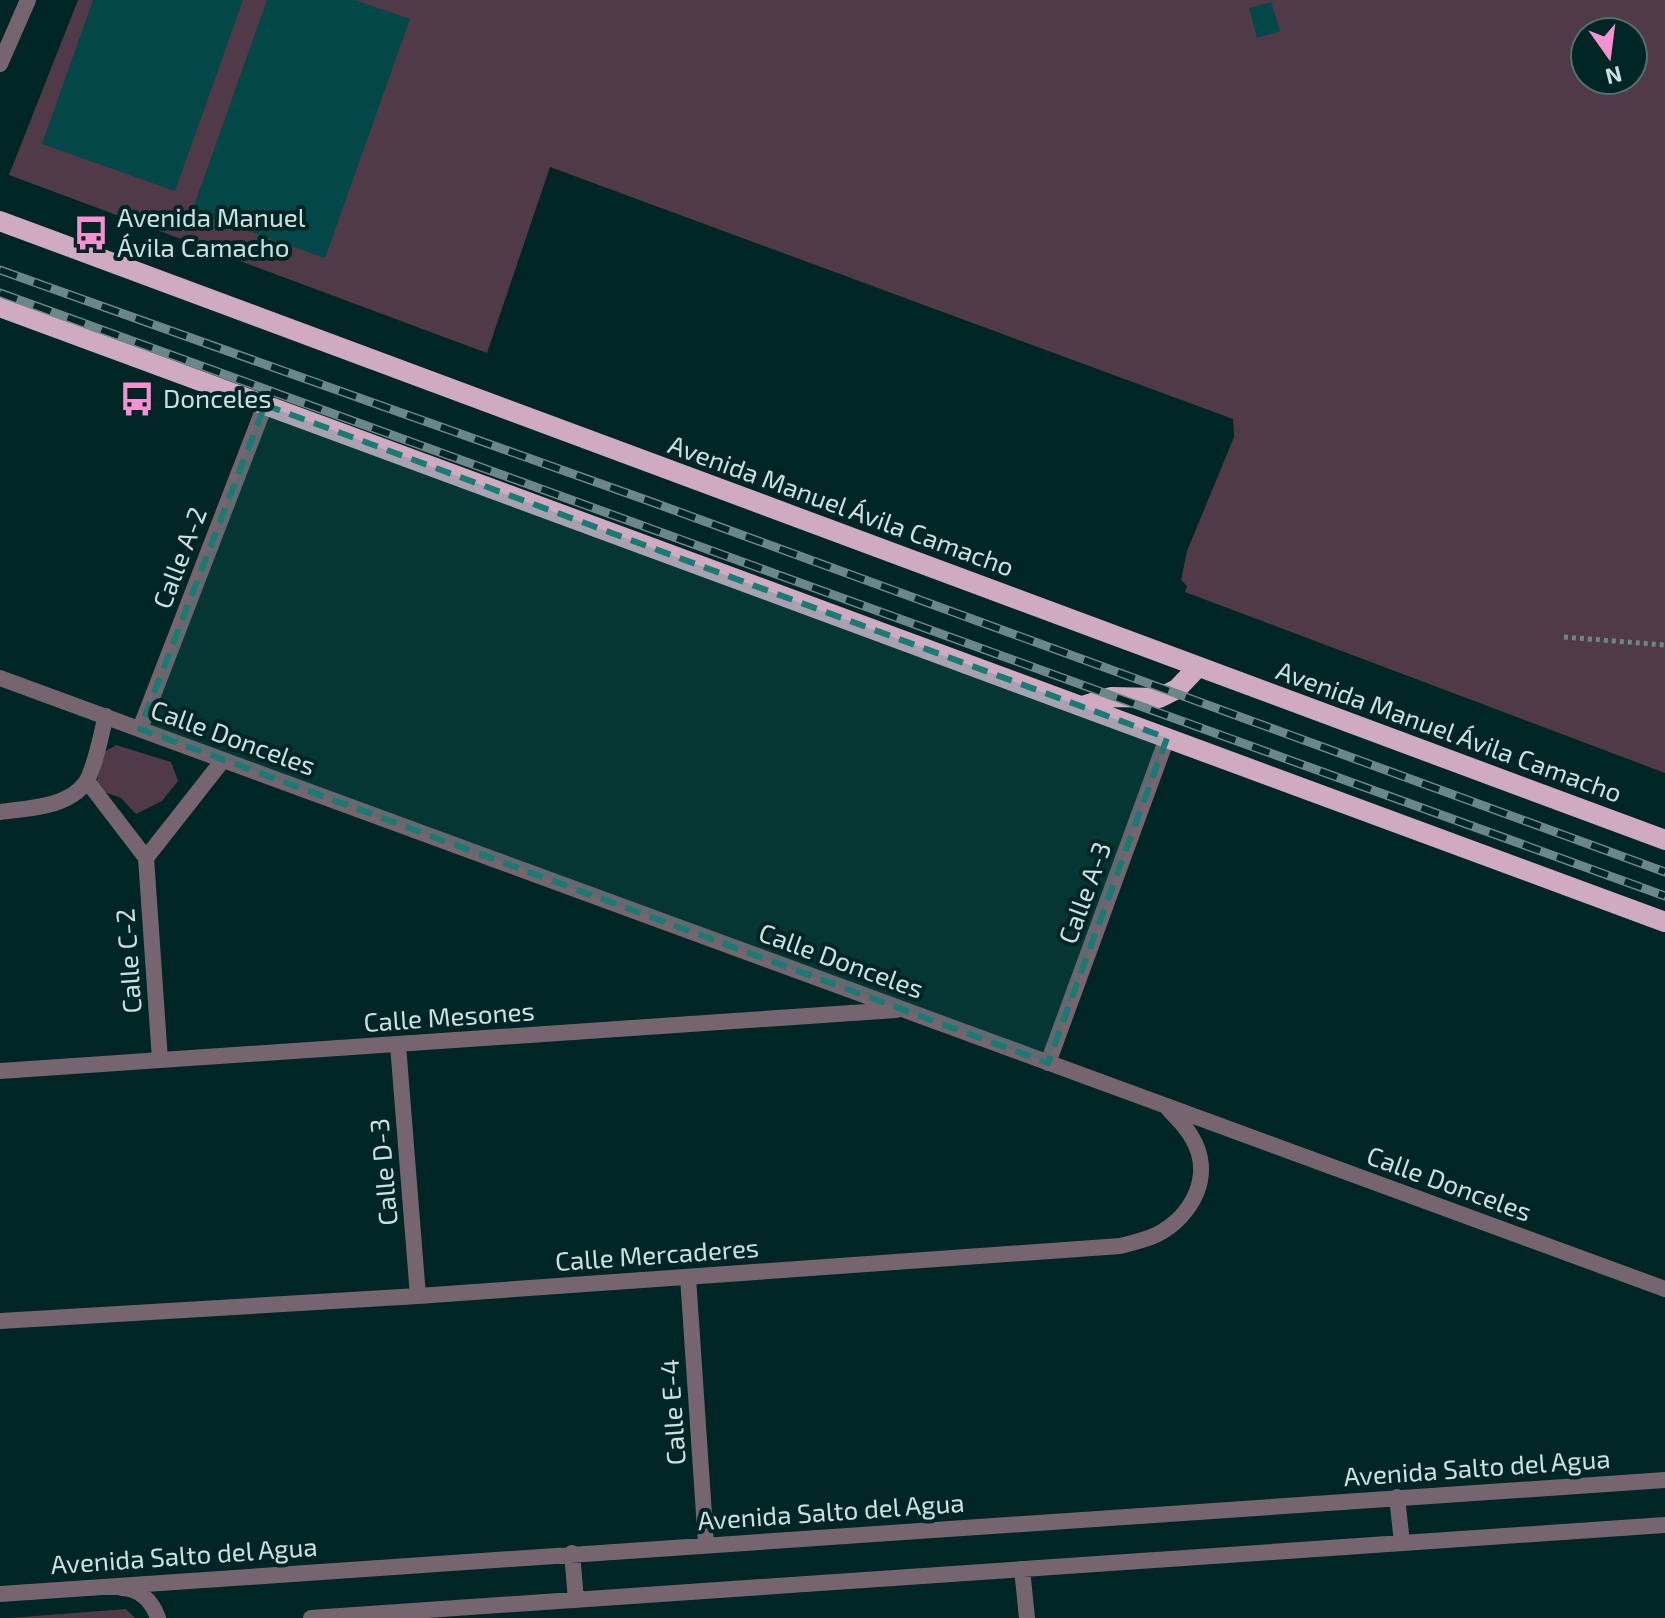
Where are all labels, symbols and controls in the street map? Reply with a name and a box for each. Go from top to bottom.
north arrow [1569,16,1649,96]
text: N [1603,62,1625,91]
place label: Avenida Manuel Ávila Camacho [117,201,306,262]
bus stop icon: Avenida Manuel Ávila Camacho [72,214,110,252]
bus stop icon: Donceles [118,380,156,418]
place label: Donceles [163,382,272,413]
street label: Avenida Manuel Ávila Camacho [665,428,1018,582]
street label: Calle A-2 [145,502,212,613]
street label: Avenida Manuel Ávila Camacho [1273,654,1626,808]
street label: Calle Donceles [147,692,320,781]
street label: Calle A-3 [1051,837,1116,948]
street label: Calle C-2 [108,908,147,1015]
street label: Calle Donceles [755,915,928,1004]
street label: Calle Mesones [362,994,535,1037]
street label: Calle D-3 [362,1117,403,1227]
street label: Calle Donceles [1363,1138,1536,1227]
street label: Calle Mercaderes [554,1231,760,1276]
street label: Calle E-4 [652,1358,691,1466]
street label: Avenida Salto del Agua [1342,1442,1611,1491]
street label: Avenida Salto del Agua [696,1486,965,1535]
street label: Avenida Salto del Agua [49,1530,318,1579]

